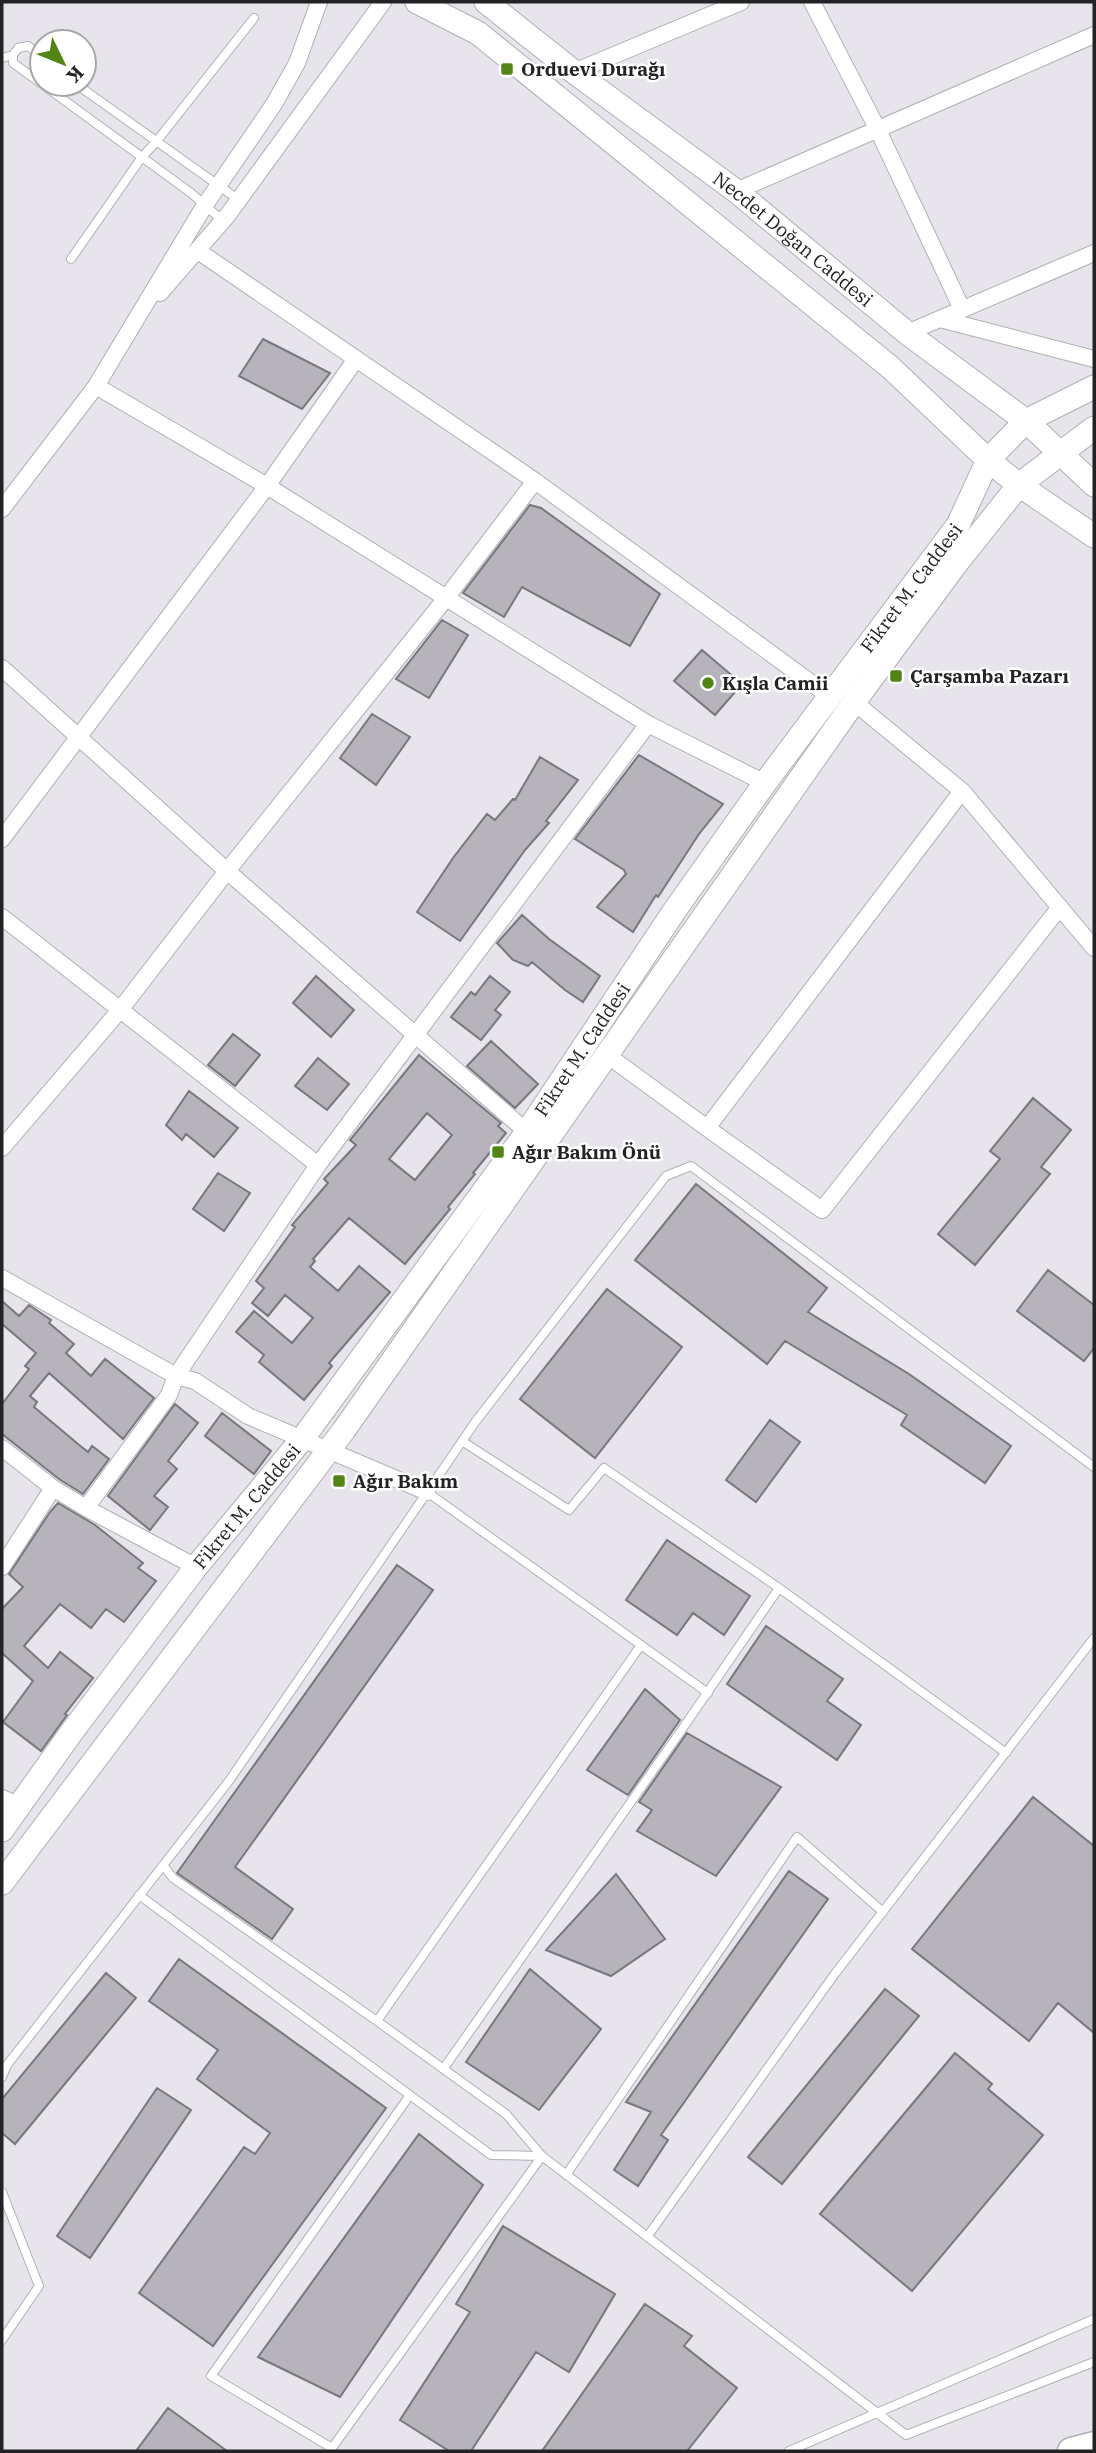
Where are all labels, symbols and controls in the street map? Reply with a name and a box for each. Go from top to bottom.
north arrow [28,28,98,98]
place label: Orduevi Durağı [521,57,665,81]
text: K [61,61,89,88]
marker: Orduevi Durağı [499,61,515,77]
street label: Necdet Doğan Caddesi [708,166,878,312]
street label: Fikret M. Caddesi [855,518,967,657]
place label: Çarşamba Pazarı [910,664,1069,688]
marker: Çarşamba Pazarı [888,668,904,684]
place label: Kışla Camii [722,671,828,695]
marker: Kışla Camii [700,675,716,691]
street label: Fikret M. Caddesi [529,978,635,1121]
place label: Ağır Bakım Önü [512,1140,661,1164]
marker: Ağır Bakım Önü [490,1144,506,1160]
street label: Fikret M. Caddesi [188,1439,305,1574]
place label: Ağır Bakım [353,1469,458,1493]
marker: Ağır Bakım [331,1473,347,1489]

